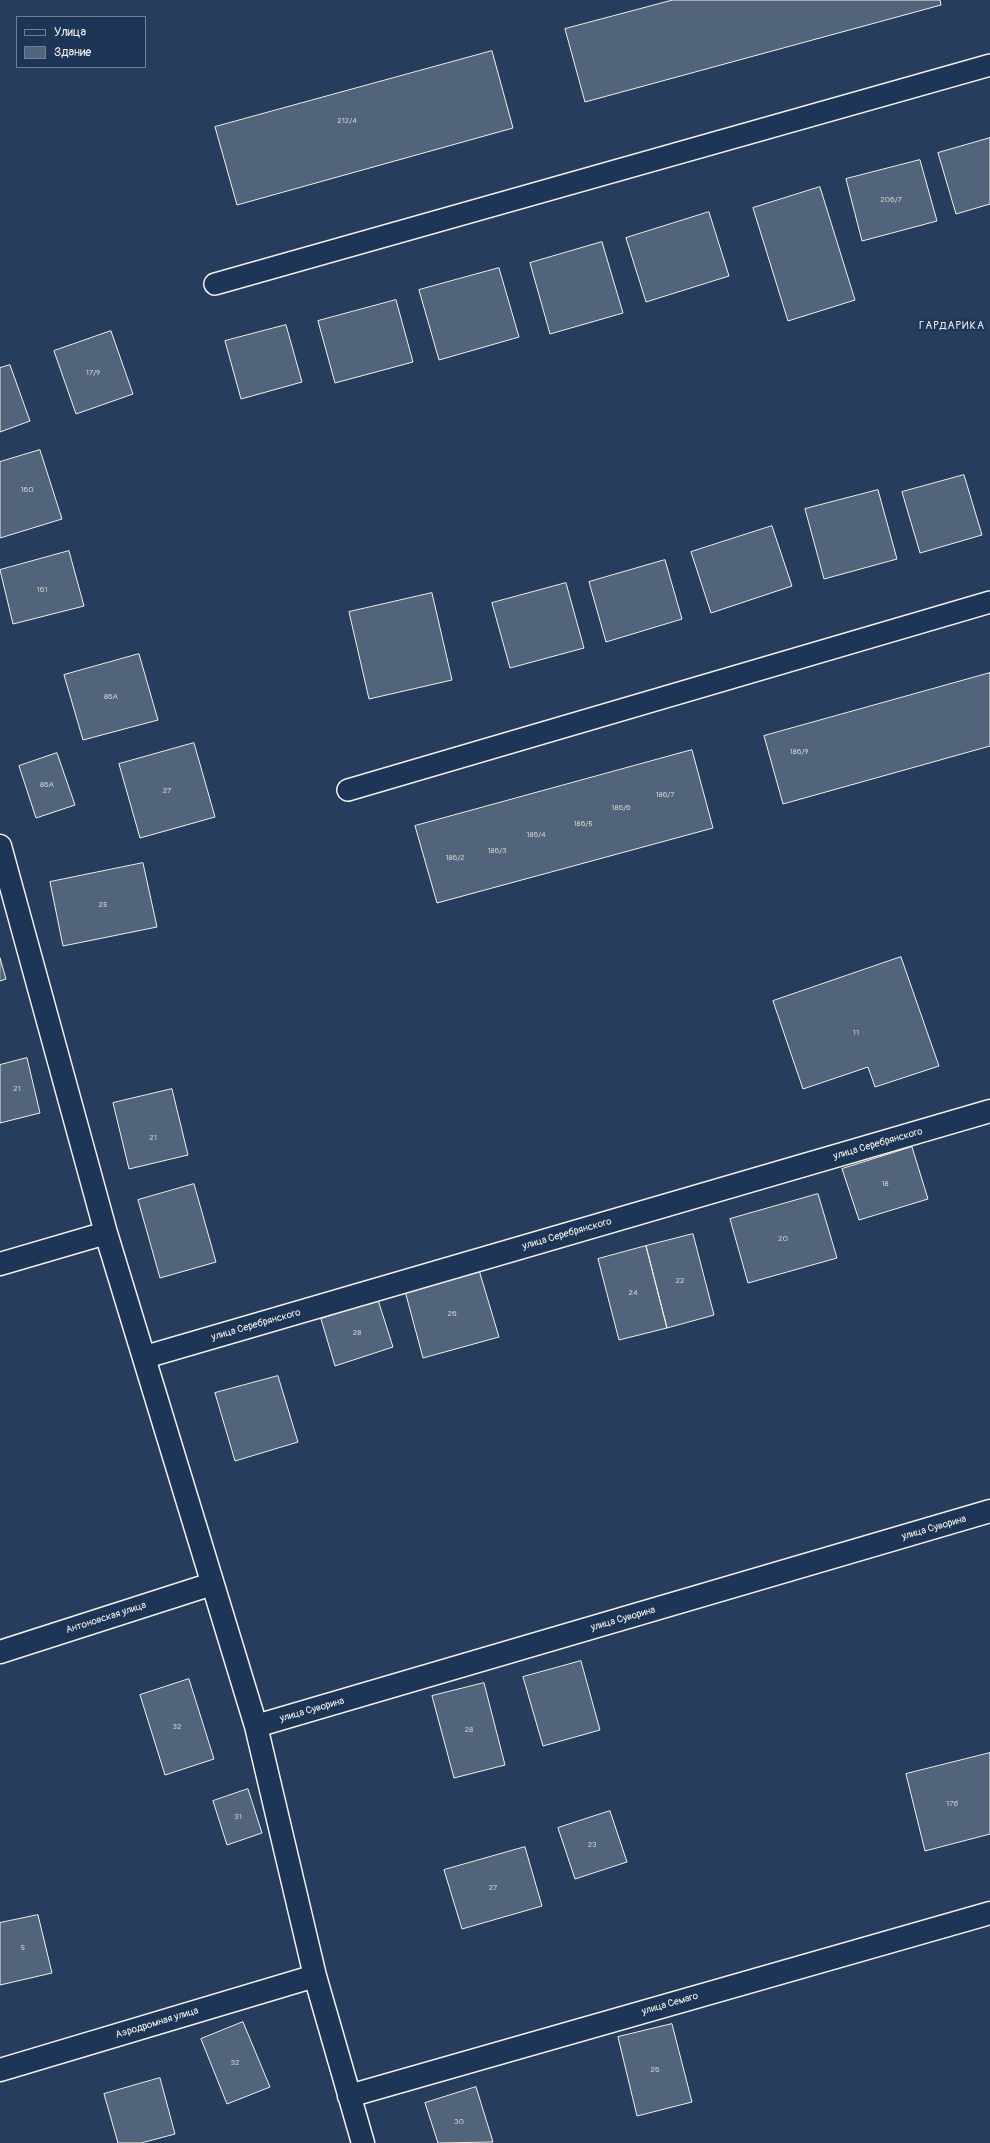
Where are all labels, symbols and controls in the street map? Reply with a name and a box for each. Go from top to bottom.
legend [16,16,146,68]
text: Улица [54,25,86,40]
text: Здание [54,45,91,60]
house number: 212/4 [337,116,357,126]
house number: 206/7 [880,195,902,205]
district label: ГАРДАРИКА [919,319,985,333]
house number: 17/9 [86,368,100,378]
house number: 160 [20,485,34,495]
house number: 161 [37,585,47,595]
house number: 86А [104,692,118,702]
house number: 186/9 [790,747,808,757]
house number: 86А [40,780,54,790]
house number: 27 [163,786,171,796]
house number: 186/7 [656,790,674,800]
house number: 186/6 [611,803,631,813]
house number: 186/5 [573,819,593,829]
house number: 186/4 [526,830,546,840]
house number: 186/3 [487,846,507,856]
house number: 186/2 [445,853,465,863]
house number: 25 [99,900,107,910]
house number: 11 [853,1028,859,1038]
house number: 21 [13,1084,21,1094]
street label: улица Серебрянского [832,1126,924,1162]
house number: 21 [149,1133,157,1143]
house number: 18 [881,1179,889,1189]
street label: улица Серебрянского [521,1216,613,1252]
house number: 20 [778,1234,788,1244]
house number: 22 [676,1276,684,1286]
house number: 24 [628,1288,638,1298]
street label: улица Серебрянского [210,1307,302,1343]
house number: 26 [447,1309,457,1319]
house number: 28 [353,1328,361,1338]
street label: улица Суворина [900,1513,968,1543]
street label: Антоновская улица [64,1599,148,1637]
street label: улица Суворина [589,1604,657,1634]
street label: улица Суворина [278,1695,346,1725]
house number: 32 [173,1722,181,1732]
house number: 28 [465,1725,473,1735]
house number: 17б [946,1799,958,1809]
house number: 31 [234,1812,242,1822]
house number: 23 [588,1840,596,1850]
house number: 27 [489,1883,497,1893]
house number: 5 [21,1943,25,1953]
street label: улица Семаго [640,1990,700,2018]
street label: Аэродромная улица [114,2005,200,2041]
house number: 32 [231,2058,239,2068]
house number: 26 [650,2065,660,2075]
house number: 30 [454,2117,464,2127]

